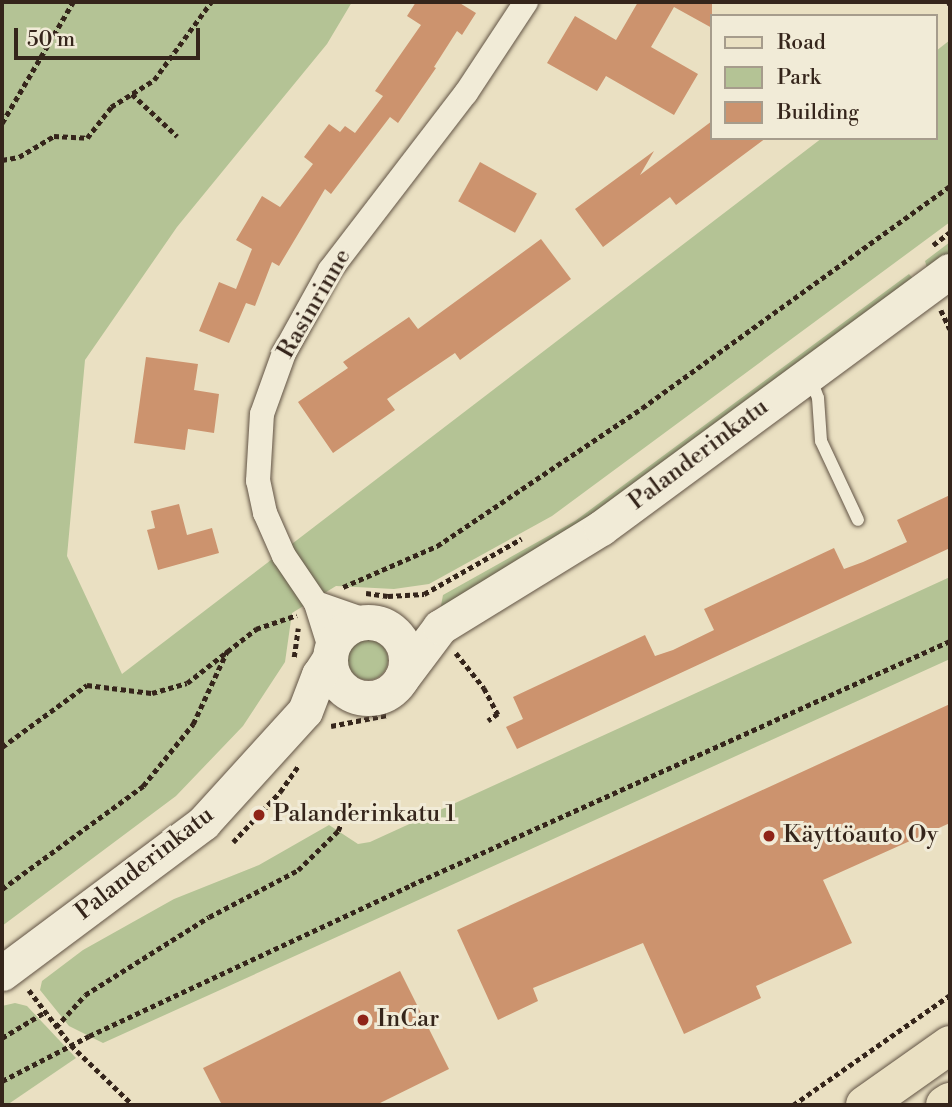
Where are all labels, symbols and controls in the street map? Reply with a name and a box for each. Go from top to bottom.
scale bar [18,14,203,58]
legend [710,14,938,140]
text: 50 m [27,27,75,53]
text: Road [777,30,826,56]
text: Park [777,65,821,91]
text: Building [777,100,859,126]
street label: Rasinrinne [272,244,358,364]
street label: Palanderinkatu [624,393,774,517]
street label: Palanderinkatu [70,801,220,927]
place label: Palanderinkatu 1 [273,801,456,829]
marker: Palanderinkatu 1 [251,807,267,823]
place label: Käyttöauto Oy [783,822,938,850]
marker: Käyttöauto Oy [761,828,777,844]
place label: InCar [377,1006,439,1034]
marker: InCar [355,1012,371,1028]

